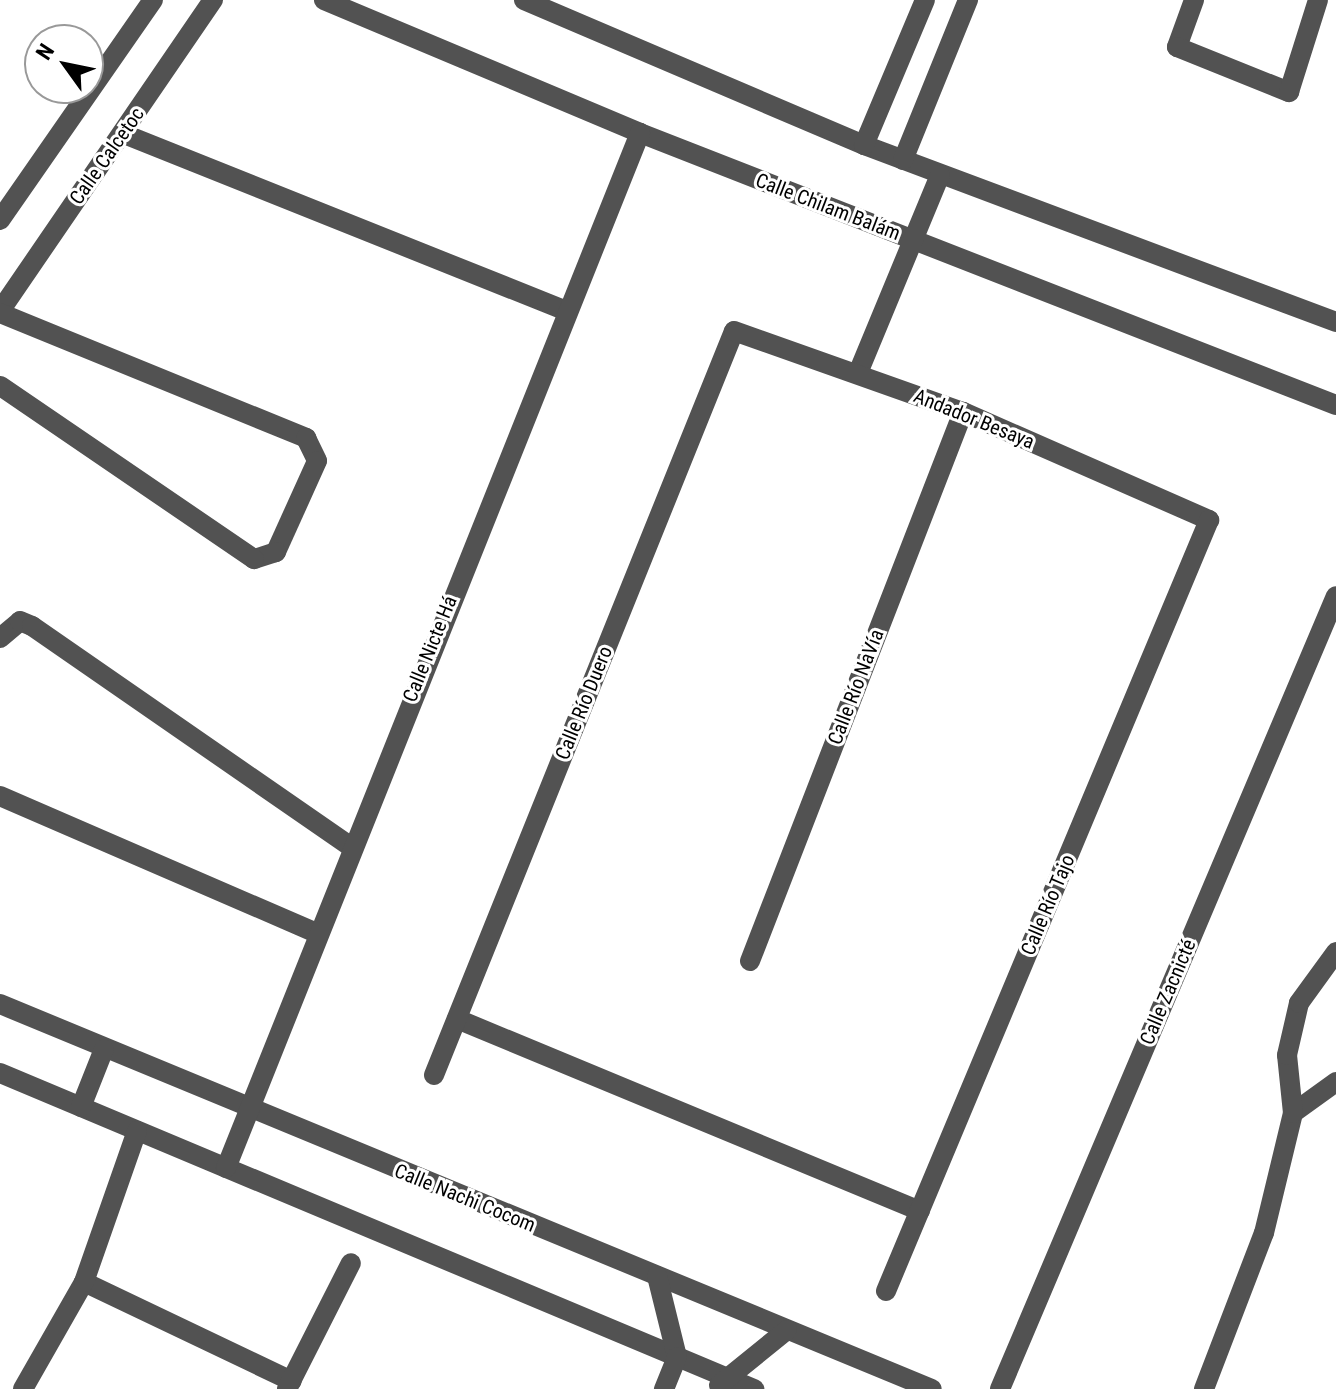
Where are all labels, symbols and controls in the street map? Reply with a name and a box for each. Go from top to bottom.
north arrow [24,24,104,104]
text: N [31,39,59,64]
street label: Calle Calcetoc [65,103,149,209]
street label: Calle Chilam Balám [752,168,904,246]
street label: Andador Besaya [910,384,1038,454]
street label: Calle Nicte Há [398,593,462,705]
street label: Calle Río NaVía [823,626,889,748]
street label: Calle Río Duero [550,643,618,763]
street label: Calle Río Tajo [1016,851,1080,959]
street label: Calle Zacnicté [1135,936,1201,1048]
street label: Calle Nachi Cocom [391,1159,539,1237]

